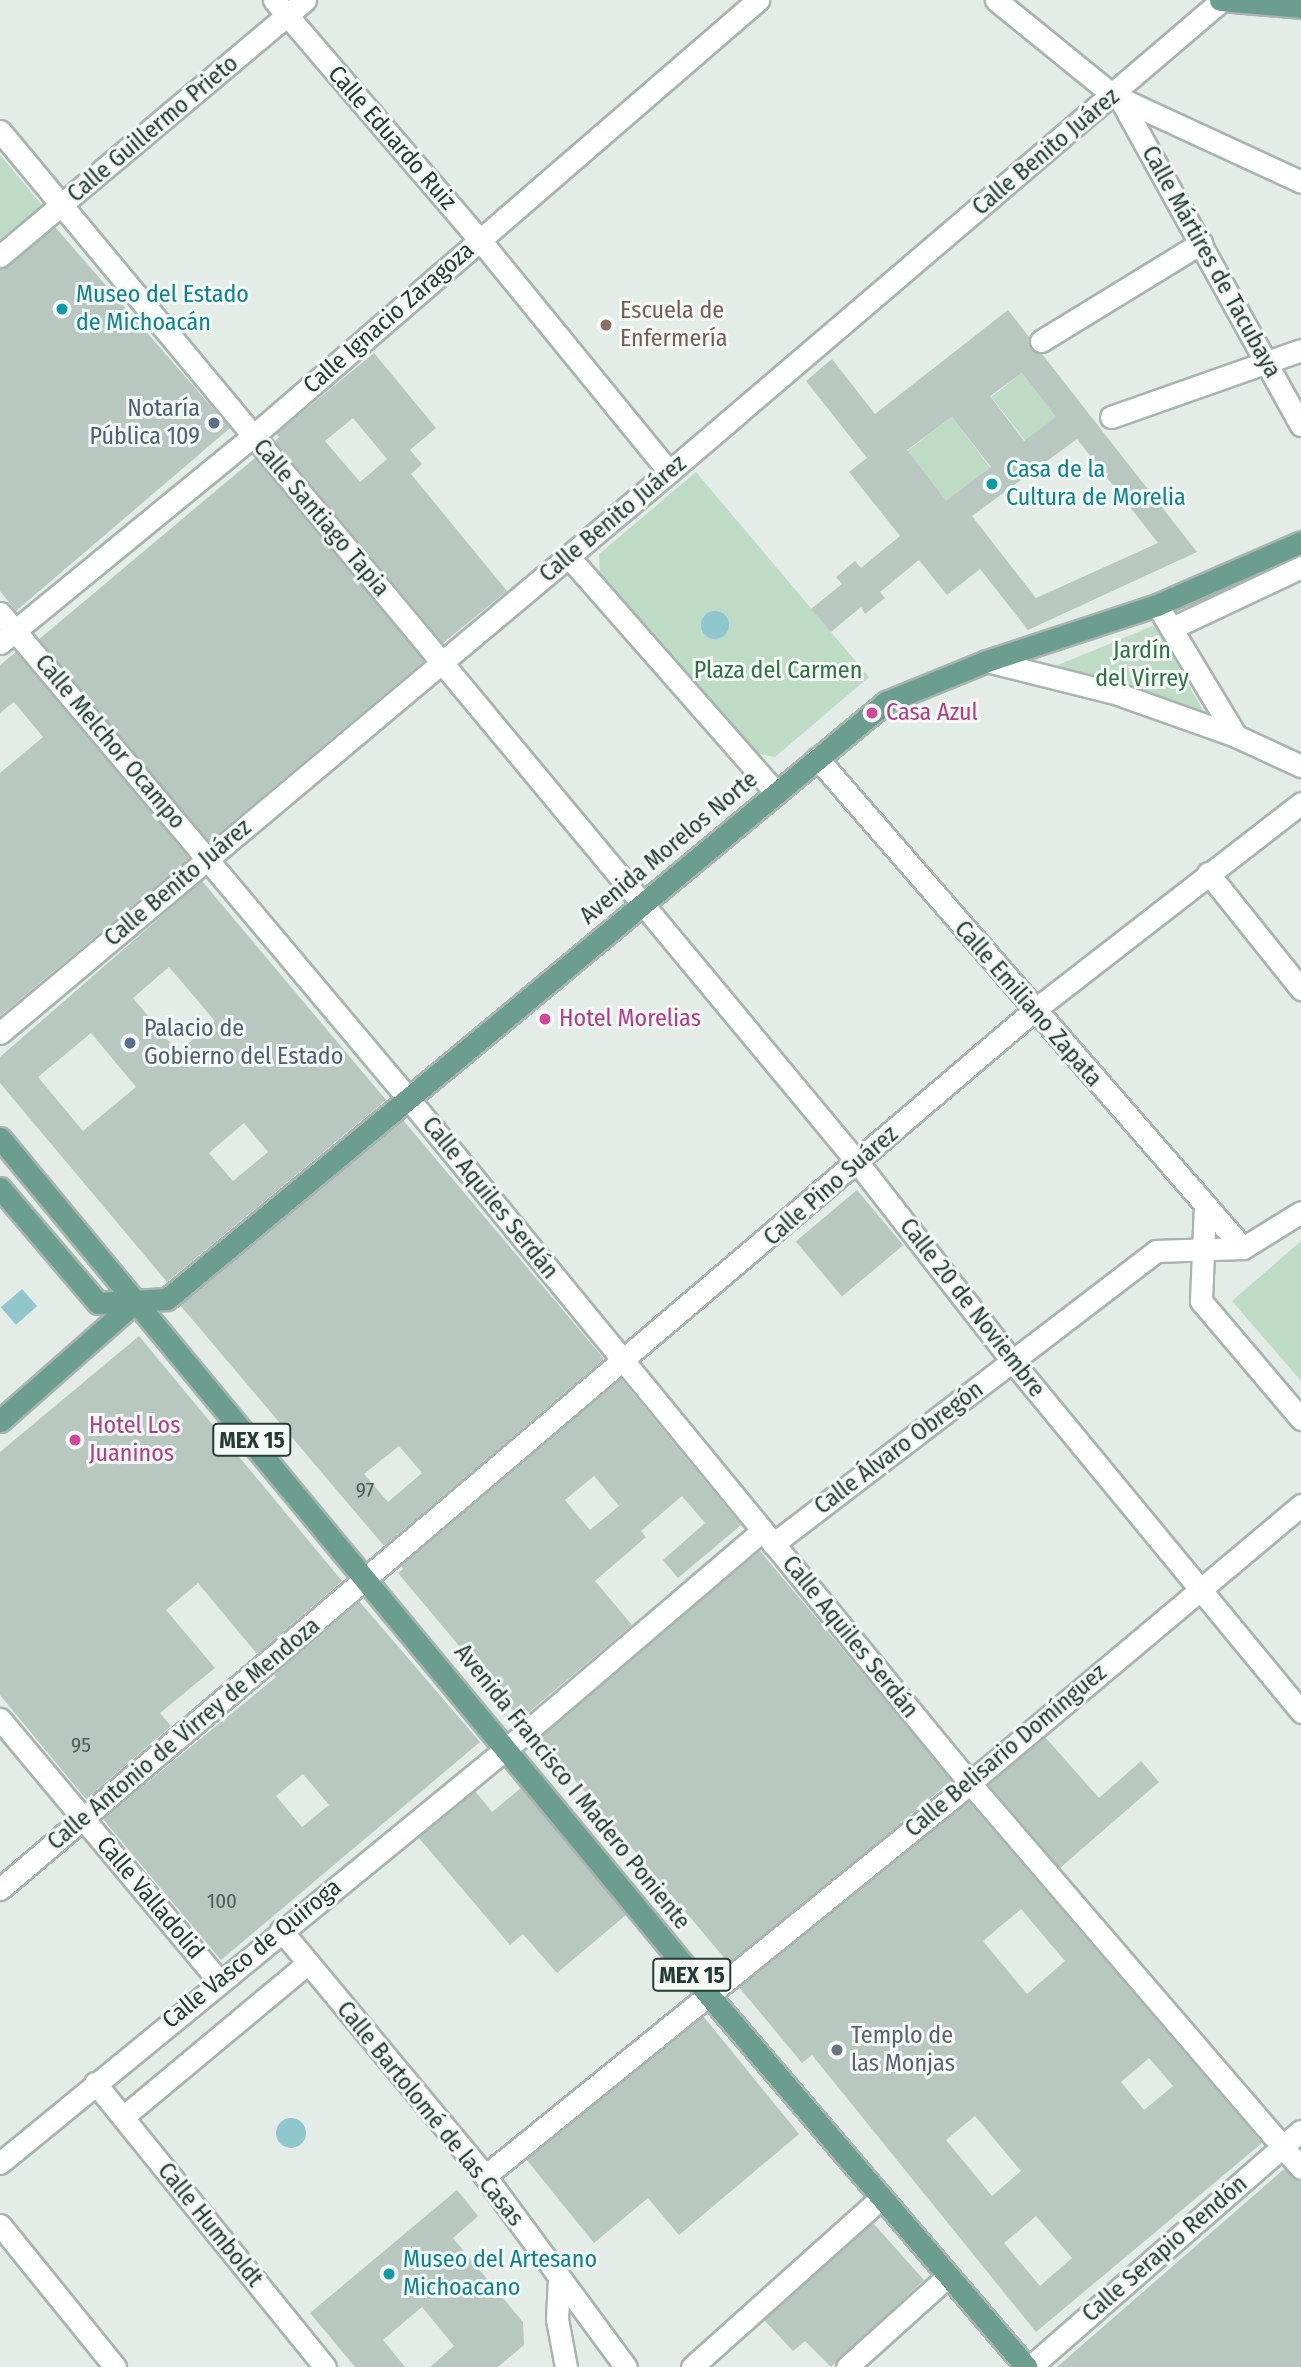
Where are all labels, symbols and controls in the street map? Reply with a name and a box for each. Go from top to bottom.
street label: Calle Guillermo Prieto [62,49,244,209]
street label: Calle Eduardo Ruiz [322,60,462,216]
street label: Calle Benito Juárez [967,82,1125,222]
street label: Calle Mártires de Tacubaya [1135,141,1287,383]
street label: Calle Ignacio Zaragoza [298,236,480,400]
place label: Museo del Estado de Michoacán [76,281,249,337]
place label: Escuela de Enfermería [620,297,727,353]
marker: Museo del Estado de Michoacán [54,301,70,317]
marker: Escuela de Enfermería [598,317,614,333]
place label: Notaría Pública 109 [90,395,200,451]
marker: Notaría Pública 109 [206,415,222,431]
street label: Calle Santiago Tapia [247,433,395,603]
street label: Calle Benito Juárez [534,449,692,589]
place label: Casa de la Cultura de Morelia [1006,456,1186,512]
marker: Casa de la Cultura de Morelia [984,476,1000,492]
park label: Jardín del Virrey [1095,637,1189,693]
street label: Calle Melchor Ocampo [29,649,191,835]
park label: Plaza del Carmen [694,657,862,685]
place label: Casa Azul [886,699,978,727]
marker: Casa Azul [864,705,880,721]
street label: Avenida Morelos Norte [574,765,764,931]
street label: Calle Benito Juárez [99,813,257,953]
street label: Calle Emiliano Zapata [948,915,1108,1093]
place label: Hotel Morelias [559,1005,701,1033]
marker: Hotel Morelias [537,1011,553,1027]
place label: Palacio de Gobierno del Estado [144,1015,343,1071]
marker: Palacio de Gobierno del Estado [122,1035,138,1051]
street label: Calle Aquiles Serdán [416,1111,564,1285]
street label: Calle Pino Suárez [758,1120,904,1252]
street label: Calle 20 de Noviembre [893,1213,1051,1403]
street label: Calle Álvaro Obregón [809,1375,989,1521]
place label: Hotel Los Juaninos [89,1412,180,1468]
road number: MEX 15 [212,1420,292,1460]
marker: Hotel Los Juaninos [67,1432,83,1448]
house number: 97 [356,1477,374,1503]
street label: Calle Aquiles Serdán [776,1550,924,1724]
street label: Calle Antonio de Virrey de Mendoza [42,1611,326,1857]
street label: Avenida Francisco I Madero Poniente [448,1639,696,1935]
street label: Calle Belisario Domínguez [899,1658,1113,1844]
house number: 95 [71,1732,91,1758]
street label: Calle Valladolid [90,1831,210,1965]
street label: Calle Vasco de Quiroga [157,1873,347,2035]
house number: 100 [207,1888,237,1914]
road number: MEX 15 [652,1956,732,1994]
street label: Calle Bartolomé de las Casas [330,1996,530,2232]
place label: Templo de las Monjas [851,2022,955,2078]
marker: Templo de las Monjas [829,2042,845,2058]
street label: Calle Humboldt [151,2157,269,2293]
street label: Calle Serapio Rendón [1077,2170,1253,2328]
place label: Museo del Artesano Michoacano [403,2246,597,2302]
marker: Museo del Artesano Michoacano [381,2266,397,2282]

